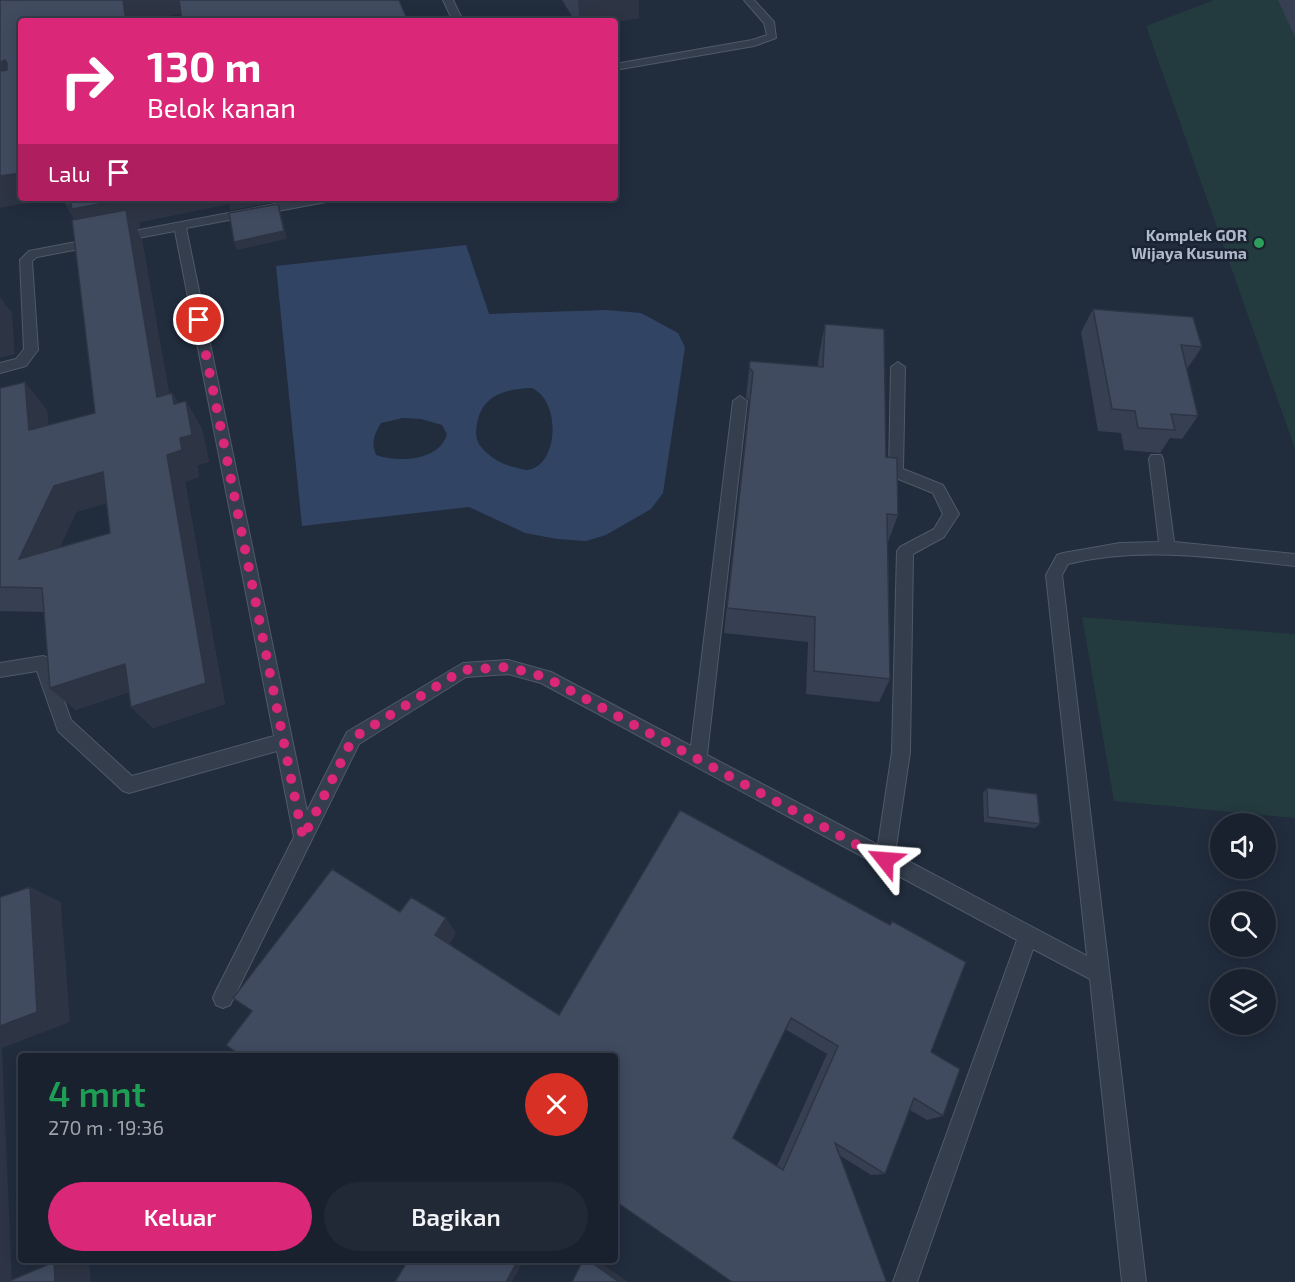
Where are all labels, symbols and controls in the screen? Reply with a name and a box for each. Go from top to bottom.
text: 130 m [147,40,262,90]
icon: right [48,42,126,120]
text: Belok kanan [147,91,296,123]
icon: arrive [102,156,135,189]
text: Lalu [48,160,90,186]
place label: Komplek GOR Wijaya Kusuma [1131,225,1247,263]
marker: Komplek GOR Wijaya Kusuma [1252,236,1266,250]
pin [173,294,224,345]
icon: arrive [182,303,215,336]
map controls [1210,813,1276,1035]
button: sound [1210,813,1276,879]
position arrow [853,828,917,892]
button: search [1210,891,1276,957]
button: layers [1210,969,1276,1035]
text: 4 mnt [48,1071,146,1114]
button: close [525,1073,588,1136]
text: 270 m · 19:36 [48,1115,164,1139]
button: Keluar [48,1182,312,1251]
button: Bagikan [324,1182,588,1251]

